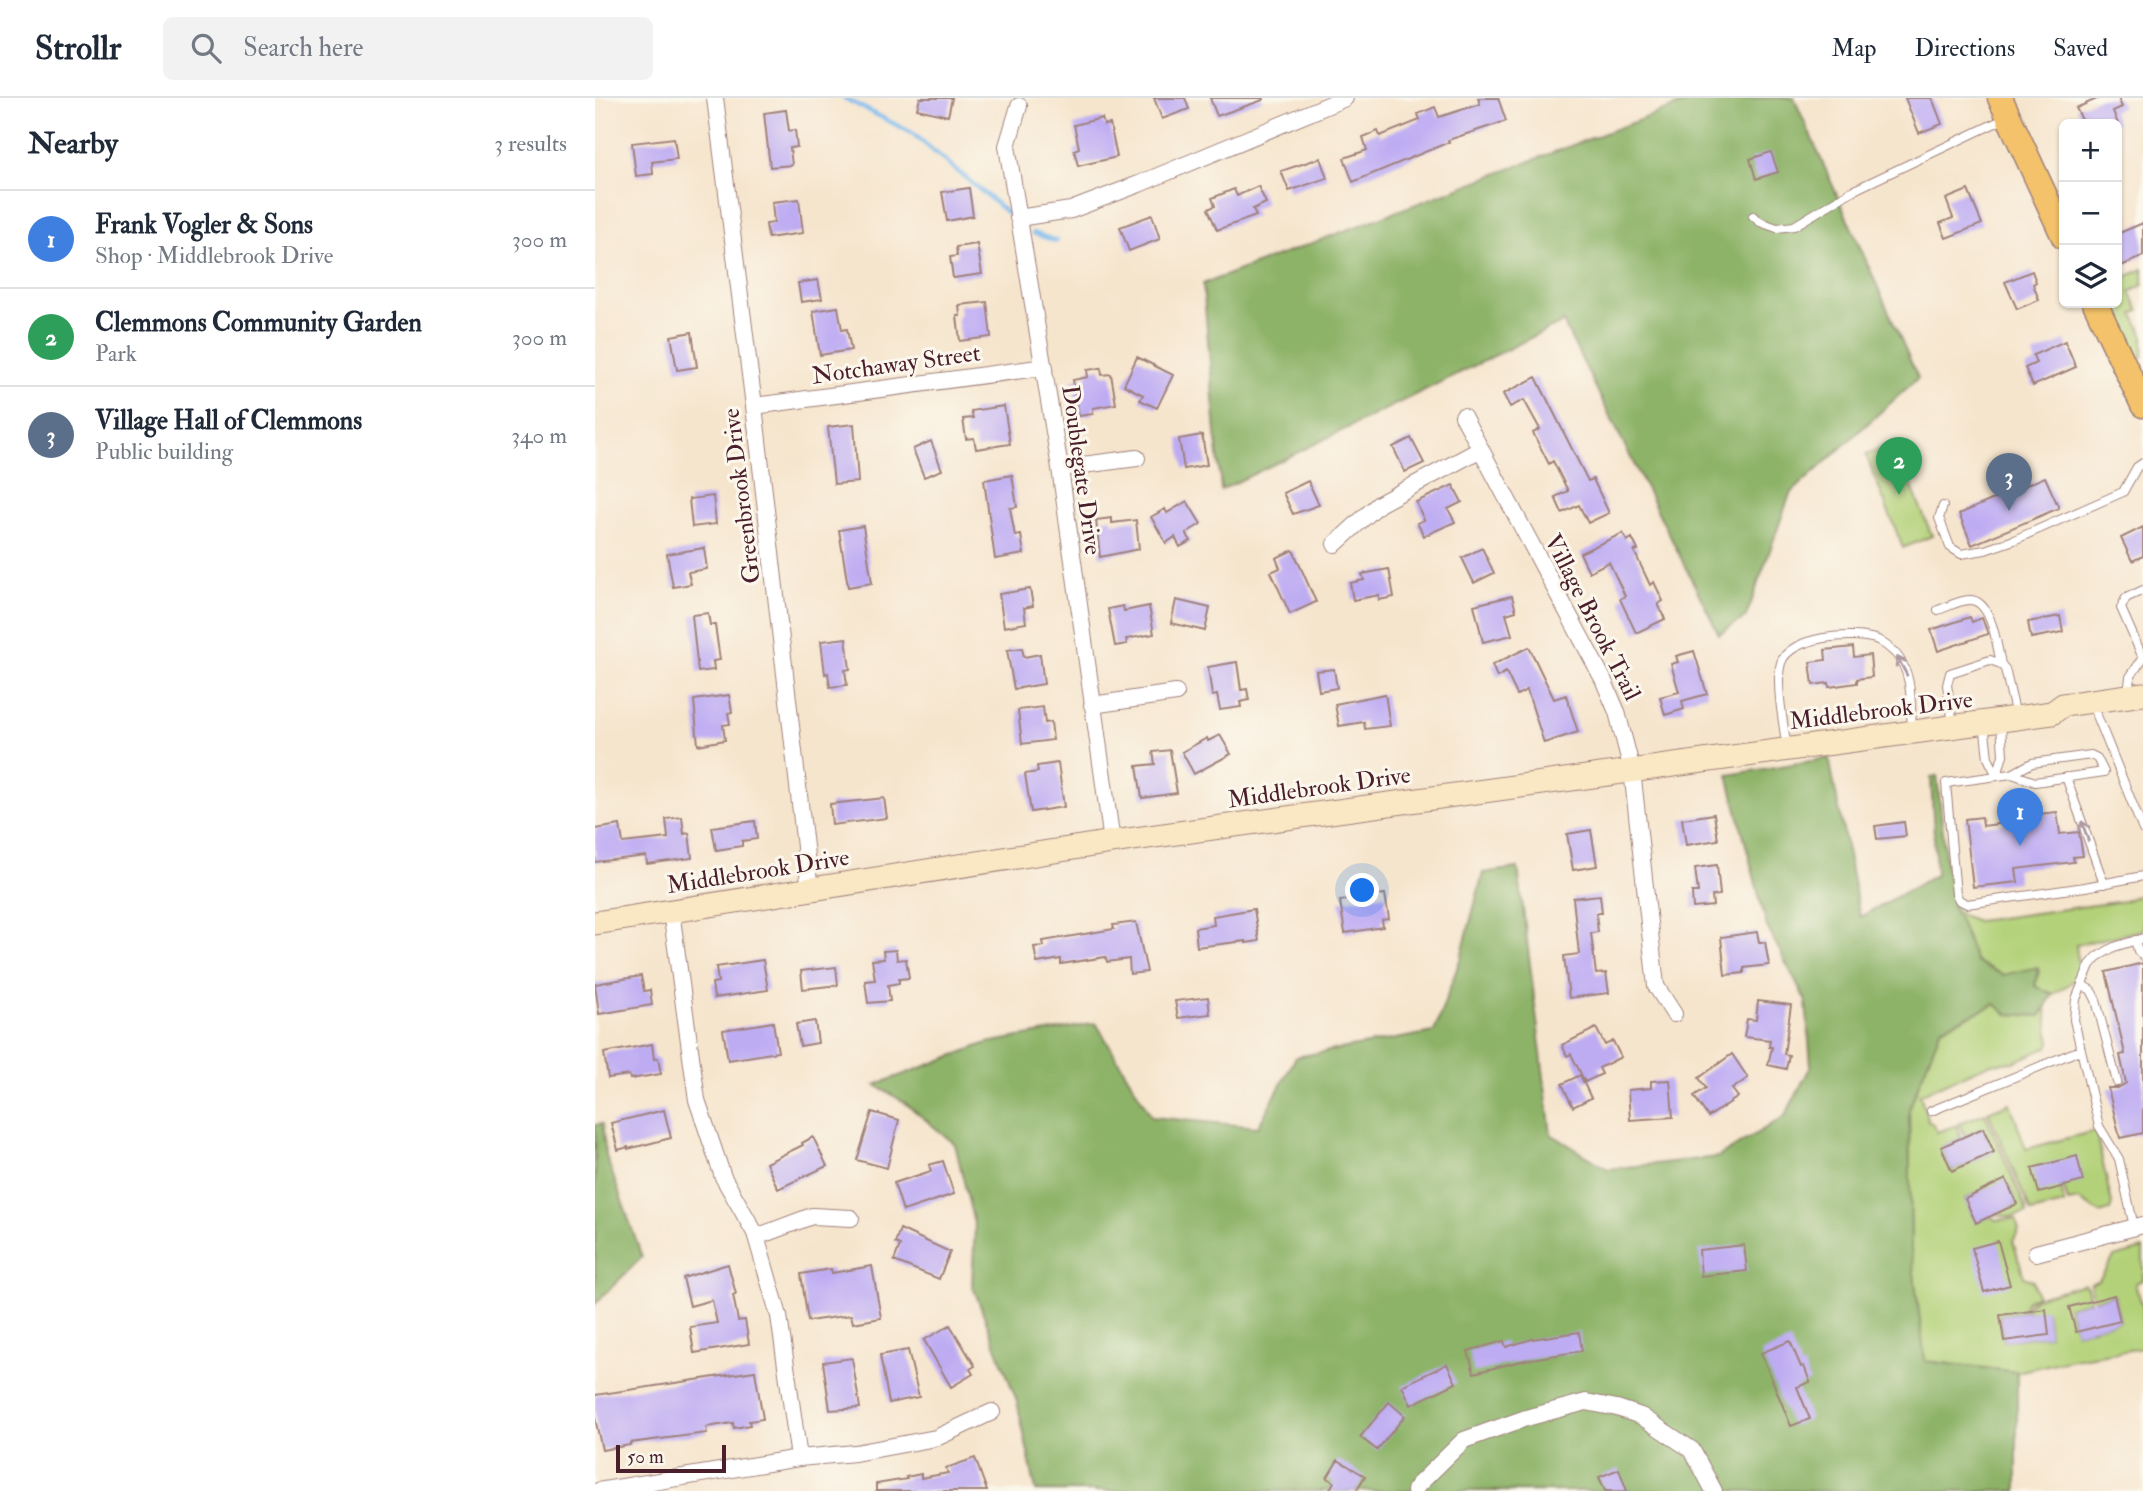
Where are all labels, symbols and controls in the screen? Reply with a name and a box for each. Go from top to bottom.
search box [163,17,653,80]
text: Strollr [35,28,121,69]
icon: search [187,29,225,67]
text: Search here [243,32,363,64]
text: Map [1831,33,1876,64]
text: Directions [1914,33,2015,64]
text: Saved [2053,33,2108,64]
map controls [2059,119,2122,308]
button: + [2059,119,2122,182]
text: Nearby [28,125,118,162]
text: 3 results [494,129,567,158]
button: − [2059,182,2122,245]
text: Frank Vogler & Sons [95,209,313,241]
text: 1 [47,225,55,254]
text: 300 m [512,225,567,254]
text: Shop · Middlebrook Drive [95,241,333,270]
button: layers [2059,245,2122,308]
text: Clemmons Community Garden [95,307,422,339]
text: 2 [45,323,57,352]
text: 300 m [512,323,567,352]
street label: Notchaway Street [810,337,983,392]
text: Park [95,339,137,368]
street label: Doublegate Drive [1054,383,1109,557]
text: Village Hall of Clemmons [95,405,362,437]
street label: Greenbrook Drive [715,406,768,585]
text: 3 [47,421,55,450]
text: 340 m [511,421,567,450]
text: Public building [95,437,233,466]
pin: 2 [1876,437,1922,495]
pin: 3 [1986,453,2032,511]
street label: Village Brook Trail [1537,529,1648,706]
one-way arrow [1895,656,1908,677]
street label: Middlebrook Drive [1788,684,1974,737]
street label: Middlebrook Drive [1226,759,1412,816]
pin: 1 [1997,788,2043,846]
one-way arrow [2078,820,2090,842]
street label: Middlebrook Drive [665,842,852,901]
your location [1345,873,1379,907]
scale bar [616,1442,726,1474]
text: 50 m [627,1445,664,1469]

